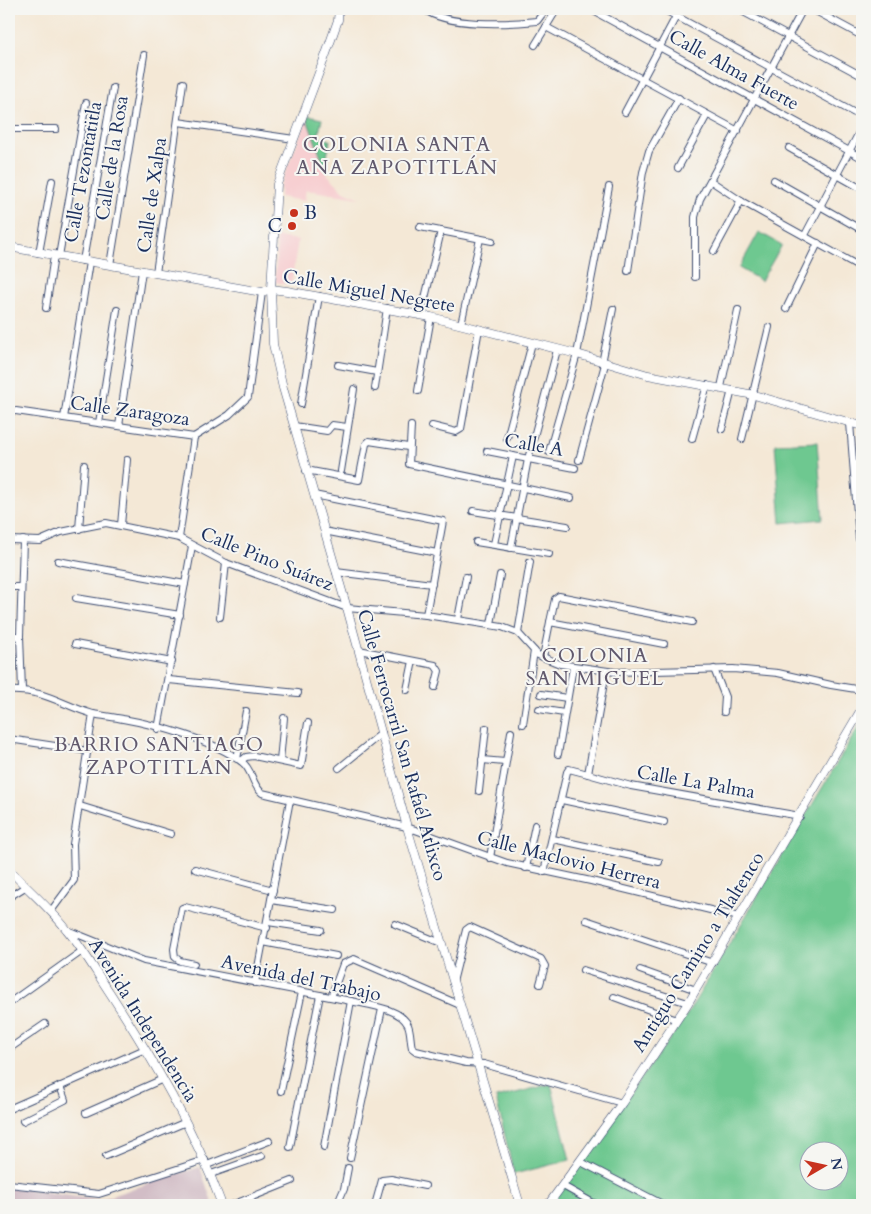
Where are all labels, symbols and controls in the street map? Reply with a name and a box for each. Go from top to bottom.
street label: Calle Alma Fuerte [664,23,804,117]
street label: Calle de la Rosa [89,94,135,222]
street label: Calle Tezontatitla [58,99,108,245]
district label: COLONIA SANTA ANA ZAPOTITLÁN [296,131,498,181]
street label: Calle de Xalpa [131,136,173,254]
place label: B [304,200,317,226]
marker: B [288,207,300,219]
place label: C [267,213,282,239]
marker: C [286,220,298,232]
street label: Calle Miguel Negrete [281,263,457,319]
street label: Calle Zaragoza [68,390,192,432]
street label: Calle A [502,427,566,463]
street label: Calle Pino Suárez [197,521,338,598]
street label: Calle Ferrocarril San Rafaél Atlixco [351,606,453,884]
district label: COLONIA SAN MIGUEL [526,642,664,692]
district label: BARRIO SANTIAGO ZAPOTITLÁN [54,731,264,781]
street label: Calle La Palma [635,759,757,805]
street label: Calle Maclovio Herrera [474,825,664,895]
street label: Antiguo Camino a Tlaltenco [626,847,770,1057]
street label: Avenida Independencia [82,933,204,1107]
street label: Avenida del Trabajo [219,948,383,1008]
north arrow [798,1142,848,1192]
text: N [826,1157,847,1172]

